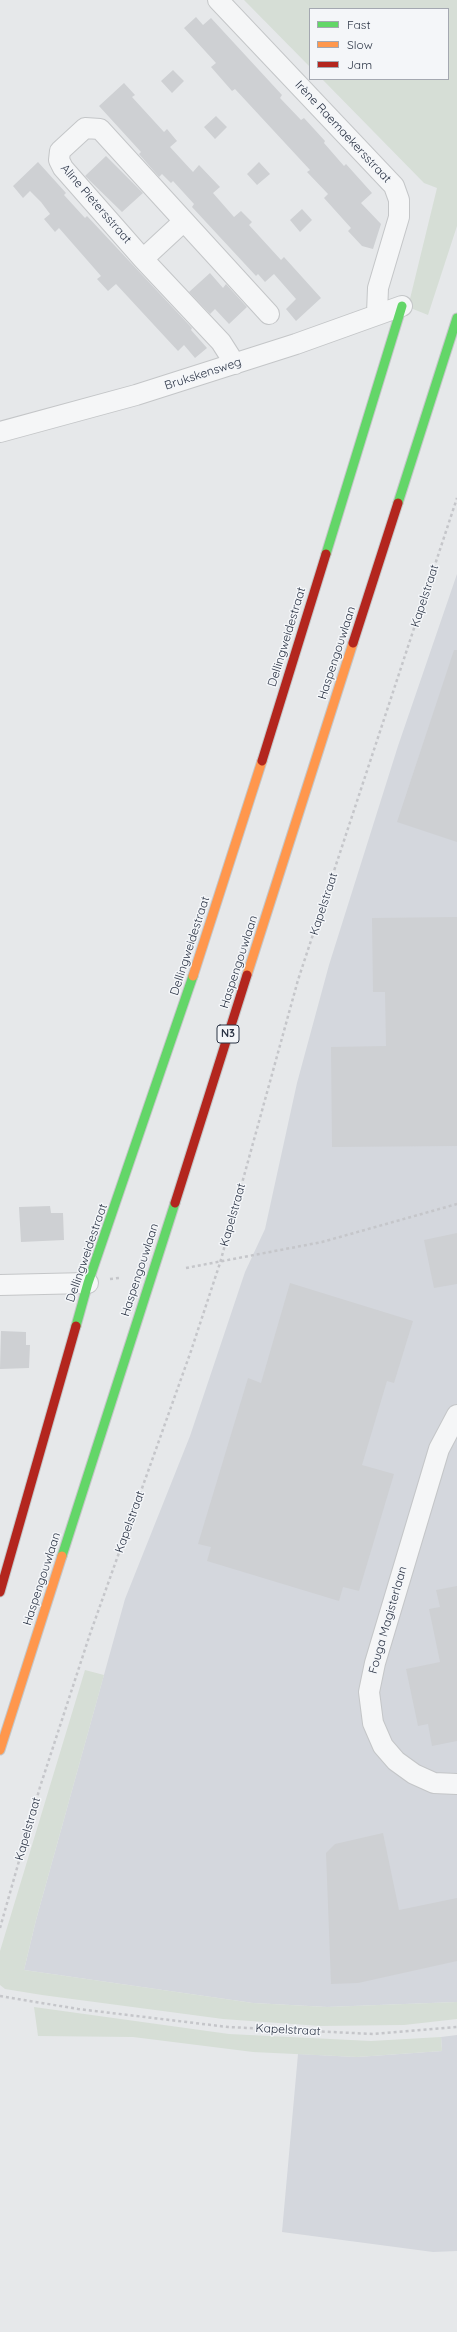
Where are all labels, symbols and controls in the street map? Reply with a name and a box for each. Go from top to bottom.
legend [309,8,449,80]
text: Fast [347,17,371,32]
text: Slow [347,37,373,52]
text: Jam [347,57,372,72]
street label: Irène Raemaekersstraat [292,78,394,186]
street label: Aline Pietersstraat [58,161,134,247]
street label: Brukskensweg [163,355,243,393]
street label: Kapelstraat [408,563,442,629]
street label: Dellingweidestraat [265,585,309,689]
street label: Haspengouwlaan [315,605,359,701]
street label: Kapelstraat [307,871,341,937]
street label: Dellingweidestraat [167,895,213,997]
street label: Haspengouwlaan [217,914,261,1010]
road number: N3 [217,1025,239,1043]
street label: Kapelstraat [217,1182,249,1248]
street label: Dellingweidestraat [63,1202,111,1304]
street label: Haspengouwlaan [118,1222,162,1318]
street label: Kapelstraat [112,1489,148,1555]
street label: Haspengouwlaan [20,1531,64,1627]
street label: Fouga Magisterlaan [366,1565,410,1675]
street label: Kapelstraat [12,1796,44,1862]
street label: Kapelstraat [255,2021,321,2039]

